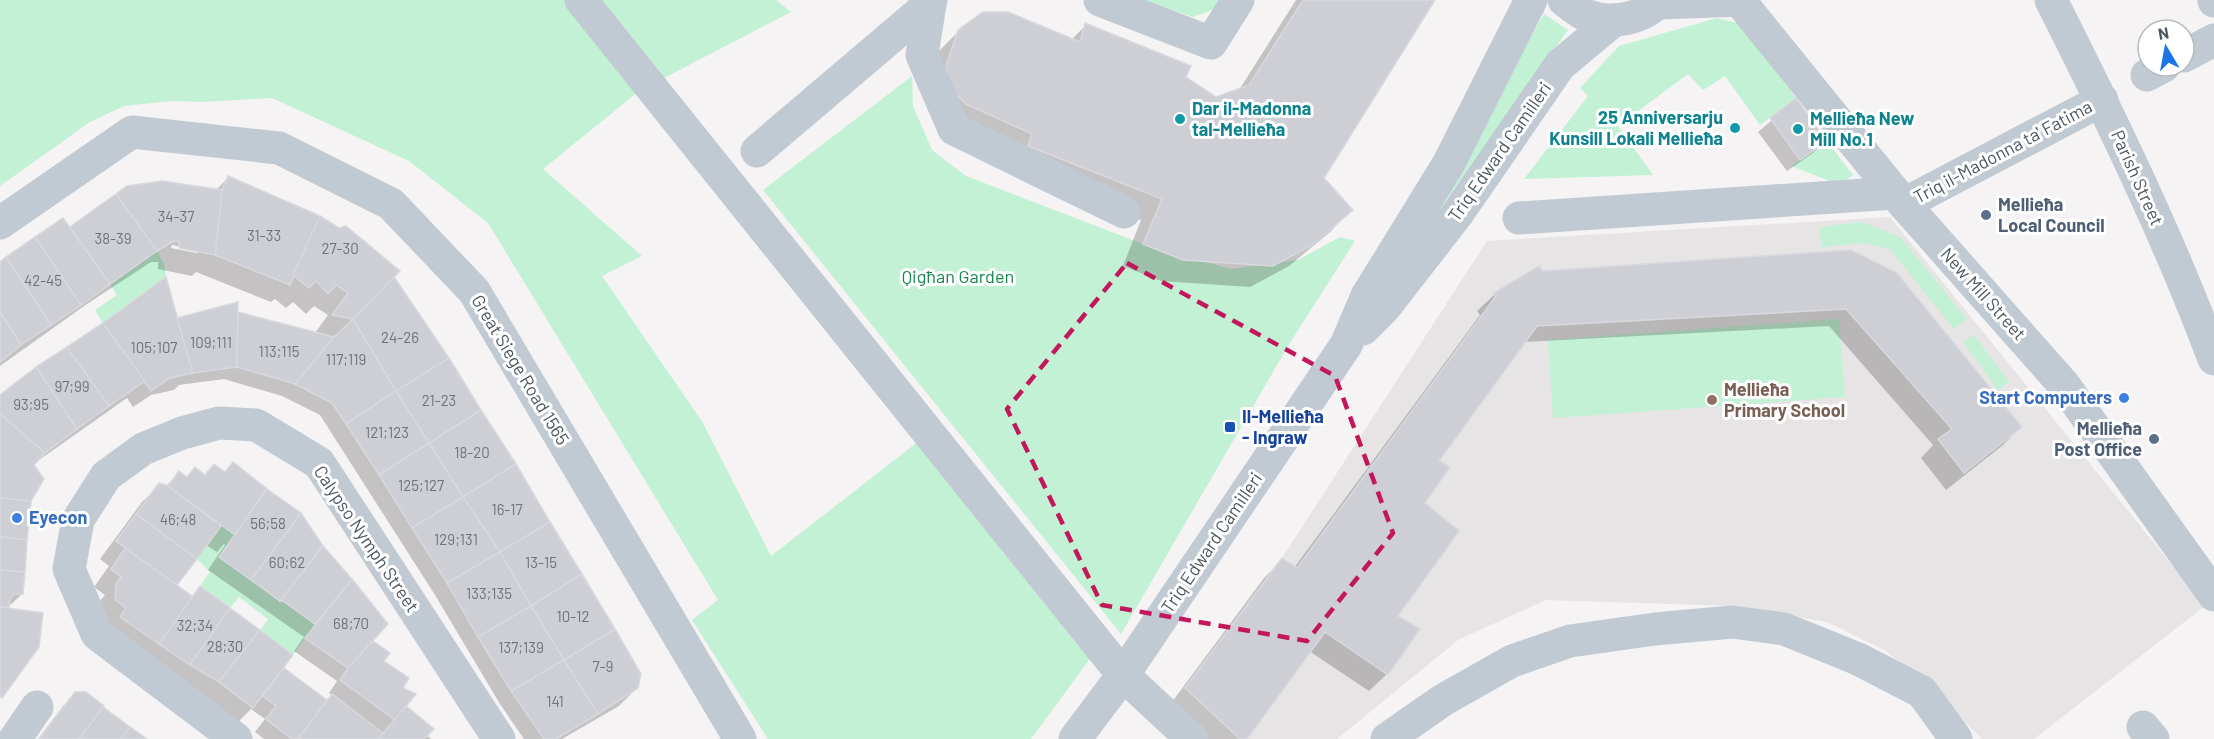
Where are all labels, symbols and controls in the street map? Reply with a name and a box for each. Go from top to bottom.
north arrow [2136,18,2196,78]
text: N [2156,22,2170,43]
street label: Triq Edward Camilleri [1443,78,1556,225]
street label: Triq il-Madonna ta' Fatima [1910,95,2096,208]
place label: Dar il-Madonna tal-Mellieħa [1192,97,1311,140]
place label: 25 Anniversarju Kunsill Lokali Mellieħa [1549,106,1723,149]
place label: Mellieħa New Mill No.1 [1810,107,1914,150]
marker: Dar il-Madonna tal-Mellieħa [1173,112,1187,126]
marker: 25 Anniversarju Kunsill Lokali Mellieħa [1728,121,1742,135]
marker: Mellieħa New Mill No.1 [1791,122,1805,136]
street label: Parish Street [2107,127,2169,229]
place label: Mellieħa Local Council [1998,193,2105,236]
house number: 34-37 [158,207,194,225]
marker: Mellieħa Local Council [1979,208,1993,222]
house number: 31-33 [247,226,281,244]
house number: 38-39 [95,229,132,247]
house number: 27-30 [321,239,359,257]
street label: New Mill Street [1937,243,2031,344]
park label: Qigħan Garden [902,265,1014,287]
house number: 42-45 [24,271,62,289]
street label: Great Siege Road 1565 [467,290,574,449]
house number: 24-26 [381,328,419,346]
house number: 109;111 [190,333,232,351]
house number: 105;107 [131,338,177,356]
house number: 113;115 [258,342,300,360]
house number: 117;119 [326,350,366,368]
house number: 97;99 [54,377,90,395]
place label: Mellieħa Primary School [1724,378,1845,421]
place label: Start Computers [1979,386,2112,408]
house number: 21-23 [422,391,456,409]
marker: Start Computers [2117,391,2131,405]
marker: Mellieħa Primary School [1705,393,1719,407]
house number: 93;95 [13,395,49,413]
place label: Il-Mellieħa - Ingraw [1242,405,1324,448]
place label: Mellieħa Post Office [2054,417,2142,460]
marker: Il-Mellieħa - Ingraw [1223,420,1237,434]
house number: 121;123 [365,423,409,441]
marker: Mellieħa Post Office [2147,432,2161,446]
house number: 18-20 [454,443,490,461]
street label: Calypso Nymph Street [310,461,424,616]
street label: Triq Edward Camilleri [1156,468,1266,617]
house number: 125;127 [398,476,444,494]
house number: 16-17 [491,500,523,518]
place label: Eyecon [29,506,87,528]
house number: 46;48 [160,510,196,528]
marker: Eyecon [10,511,24,525]
house number: 56;58 [250,514,286,532]
house number: 129;131 [434,530,478,548]
house number: 60;62 [269,553,305,571]
house number: 13-15 [525,553,557,571]
house number: 133;135 [466,584,512,602]
house number: 10-12 [557,607,589,625]
house number: 68;70 [333,614,369,632]
house number: 32;34 [177,616,213,634]
house number: 28;30 [207,637,243,655]
house number: 137;139 [498,638,544,656]
house number: 7-9 [593,657,613,675]
house number: 141 [546,692,564,710]

